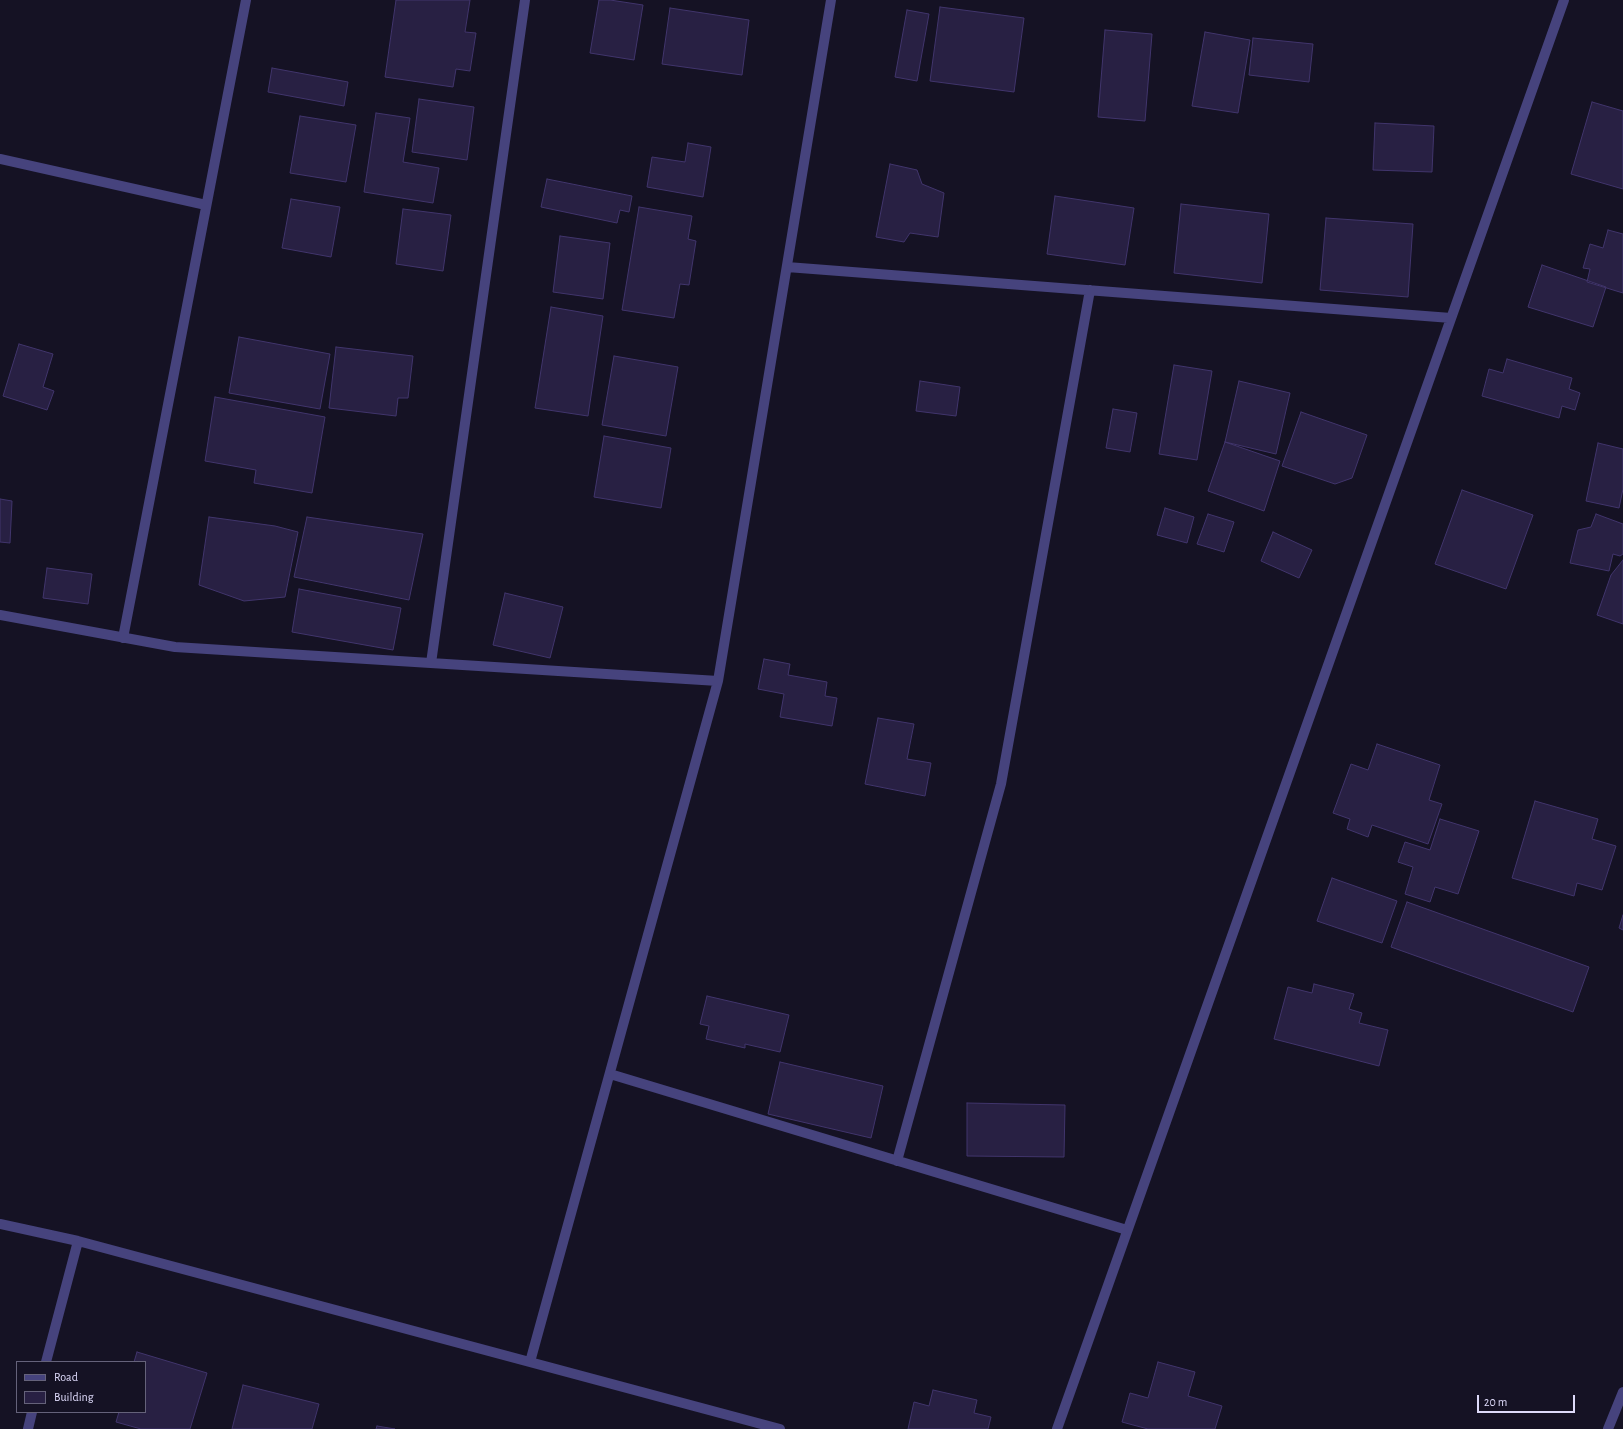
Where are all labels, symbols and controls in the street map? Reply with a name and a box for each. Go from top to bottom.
legend [16,1361,146,1413]
text: Road [54,1371,78,1383]
scale bar [1479,1387,1577,1413]
text: Building [54,1391,94,1403]
text: 20 m [1484,1396,1507,1408]

